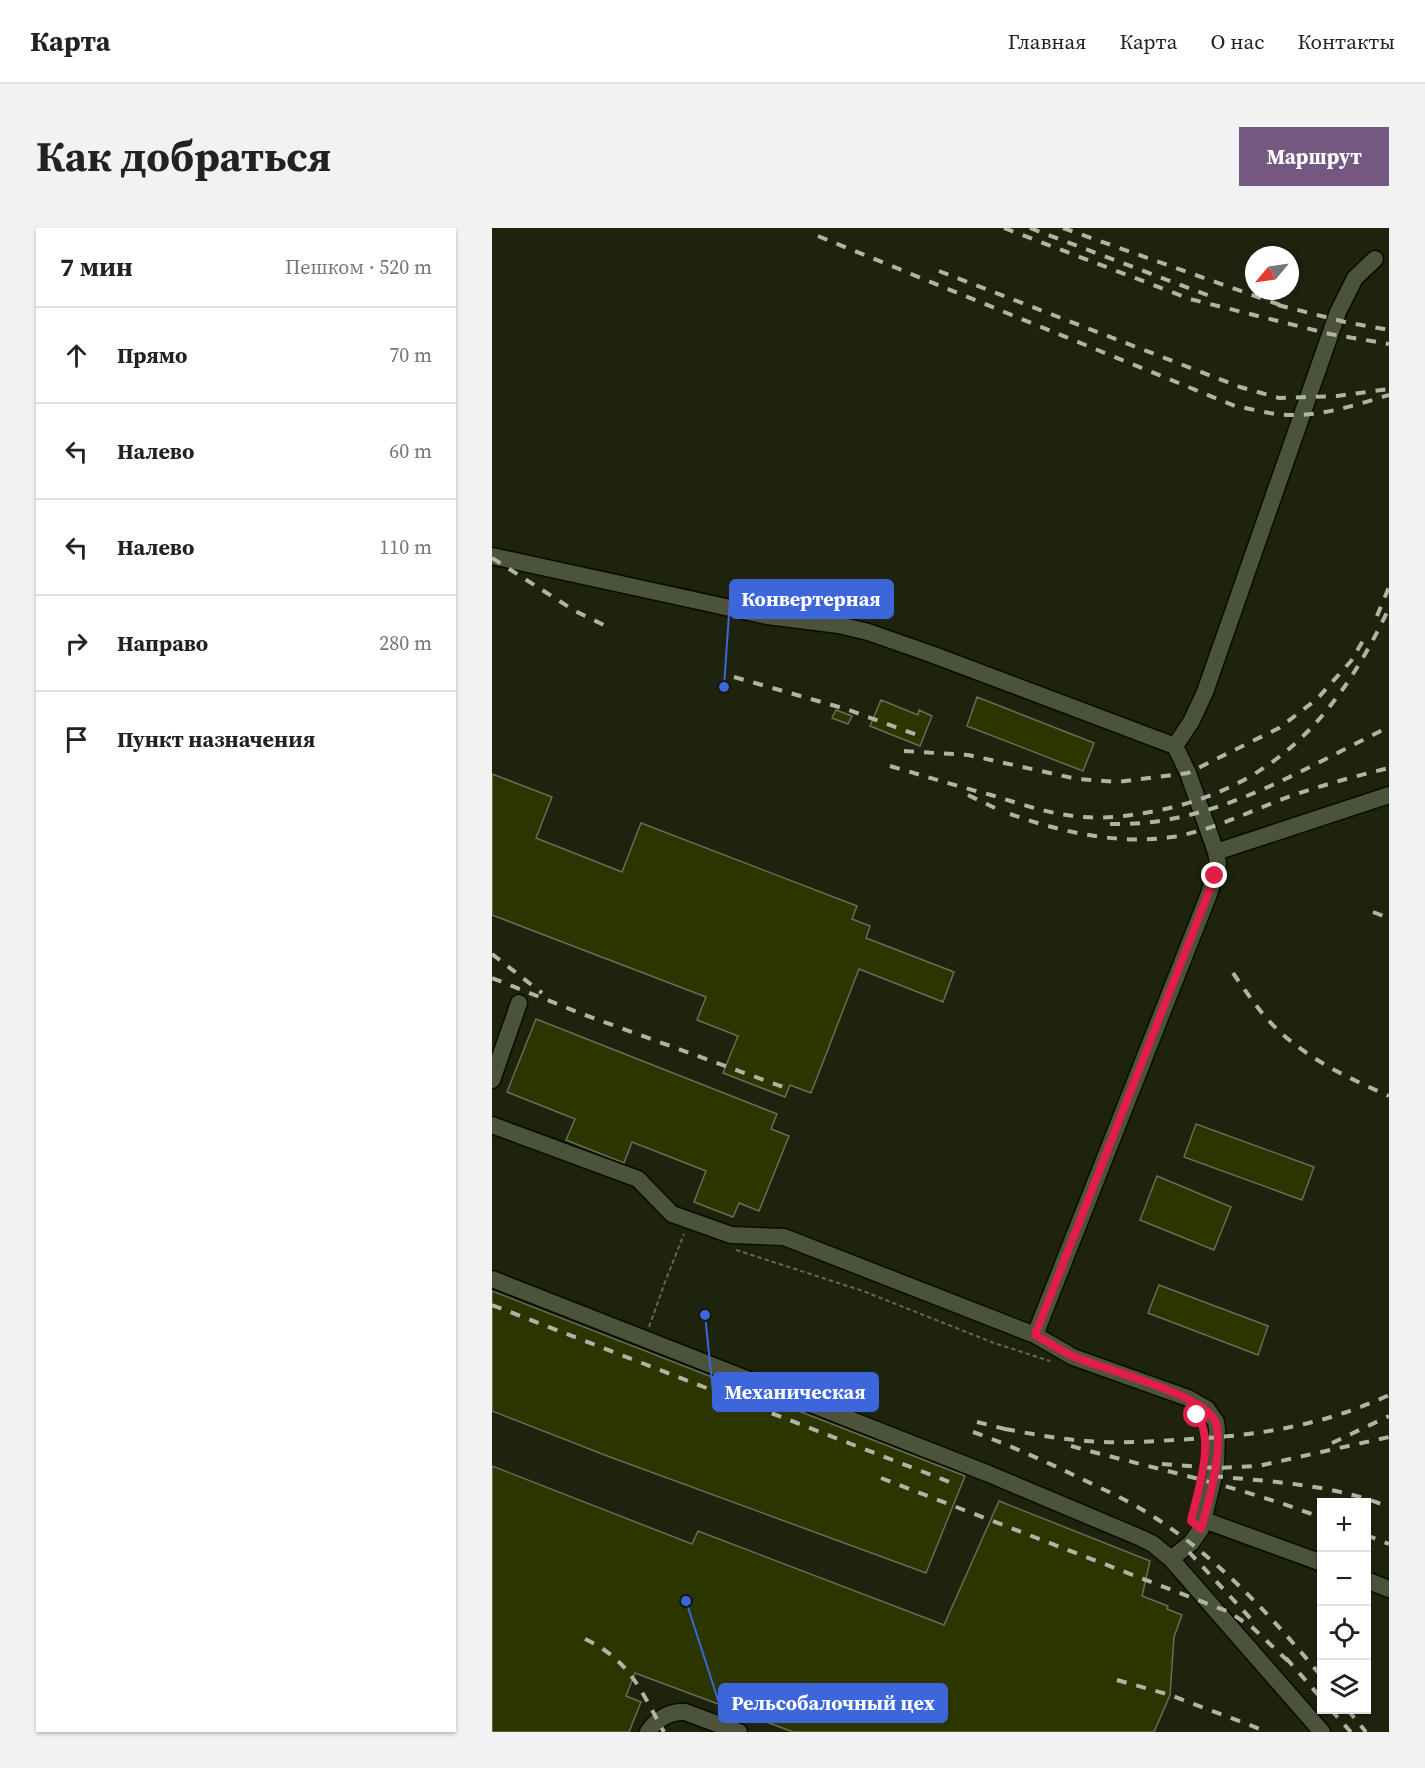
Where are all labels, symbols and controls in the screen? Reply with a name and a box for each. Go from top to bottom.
text: Карта [30,22,111,60]
text: Главная [1008,27,1086,56]
text: Карта [1119,27,1177,56]
text: О нас [1210,27,1264,56]
text: Контакты [1297,27,1395,56]
text: Как добраться [36,127,331,185]
button: Маршрут [1239,127,1389,186]
north arrow [1245,246,1299,300]
text: 7 мин [60,249,133,285]
text: Пешком · 520 m [285,253,432,281]
icon: ahead [60,339,93,372]
text: Прямо [117,340,187,370]
text: 70 m [389,341,432,369]
icon: left [60,435,93,468]
text: Налево [117,436,194,466]
text: 60 m [389,437,432,465]
icon: left [60,531,93,564]
text: Налево [117,532,194,562]
text: 110 m [379,533,432,561]
callout: Конвертерная [730,580,893,618]
text: Конвертерная [741,585,881,613]
icon: right [60,627,93,660]
text: Направо [117,628,208,658]
text: 280 m [379,629,432,657]
icon: arrive [60,723,93,756]
text: Пункт назначения [117,724,315,754]
route end [1201,862,1227,888]
callout: Механическая [713,1373,878,1411]
text: Механическая [724,1378,866,1406]
route start [1183,1401,1209,1427]
map controls [1317,1498,1371,1714]
button: + [1317,1498,1371,1552]
button: − [1317,1552,1371,1606]
button: locate [1317,1606,1371,1660]
button: layers [1317,1660,1371,1714]
callout: Рельсобалочный цех [719,1684,947,1722]
text: Рельсобалочный цех [731,1689,935,1717]

